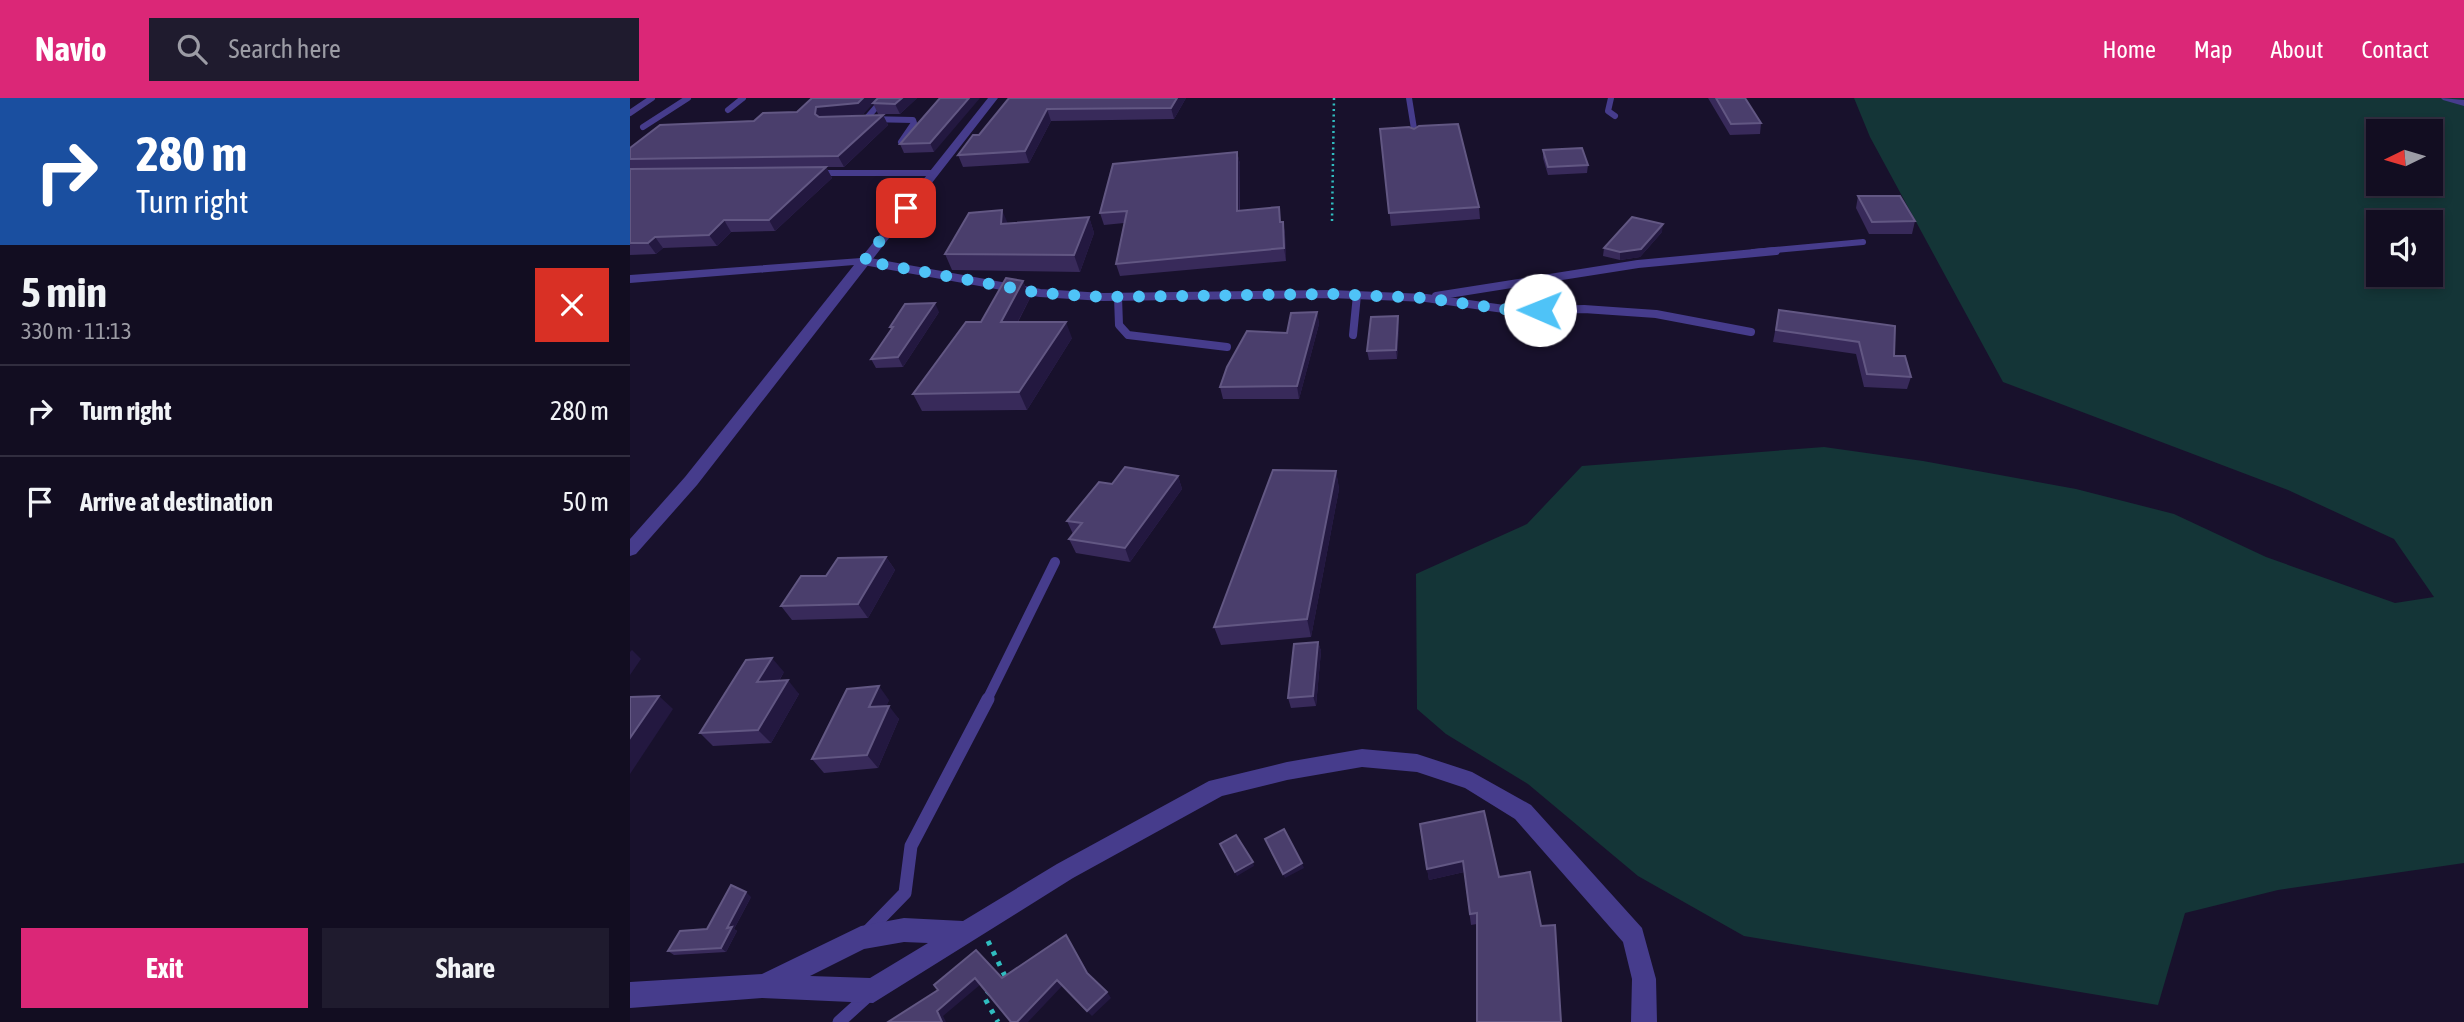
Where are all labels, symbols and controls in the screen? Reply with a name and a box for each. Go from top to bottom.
search box [149,18,639,81]
text: Navio [35,30,107,68]
icon: search [173,30,211,68]
text: Search here [229,34,341,64]
text: Home [2102,36,2156,63]
text: Map [2194,36,2232,63]
text: About [2270,36,2323,63]
text: Contact [2361,36,2429,63]
north arrow [2366,119,2443,196]
map controls [2366,119,2443,287]
text: 280 m [136,125,247,181]
icon: right [21,126,112,217]
pin [876,178,936,238]
text: Turn right [136,183,249,220]
icon: arrive [887,189,925,227]
button: sound [2366,210,2443,287]
text: 5 min [21,268,107,316]
button: close [535,268,609,342]
position arrow [1503,273,1577,347]
text: 330 m · 11:13 [21,318,132,344]
icon: right [21,392,59,430]
text: Turn right [80,396,171,426]
text: 280 m [550,396,609,426]
icon: arrive [21,483,59,521]
text: Arrive at destination [80,487,273,517]
text: 50 m [562,487,609,517]
button: Exit [21,928,308,1008]
button: Share [322,928,609,1008]

